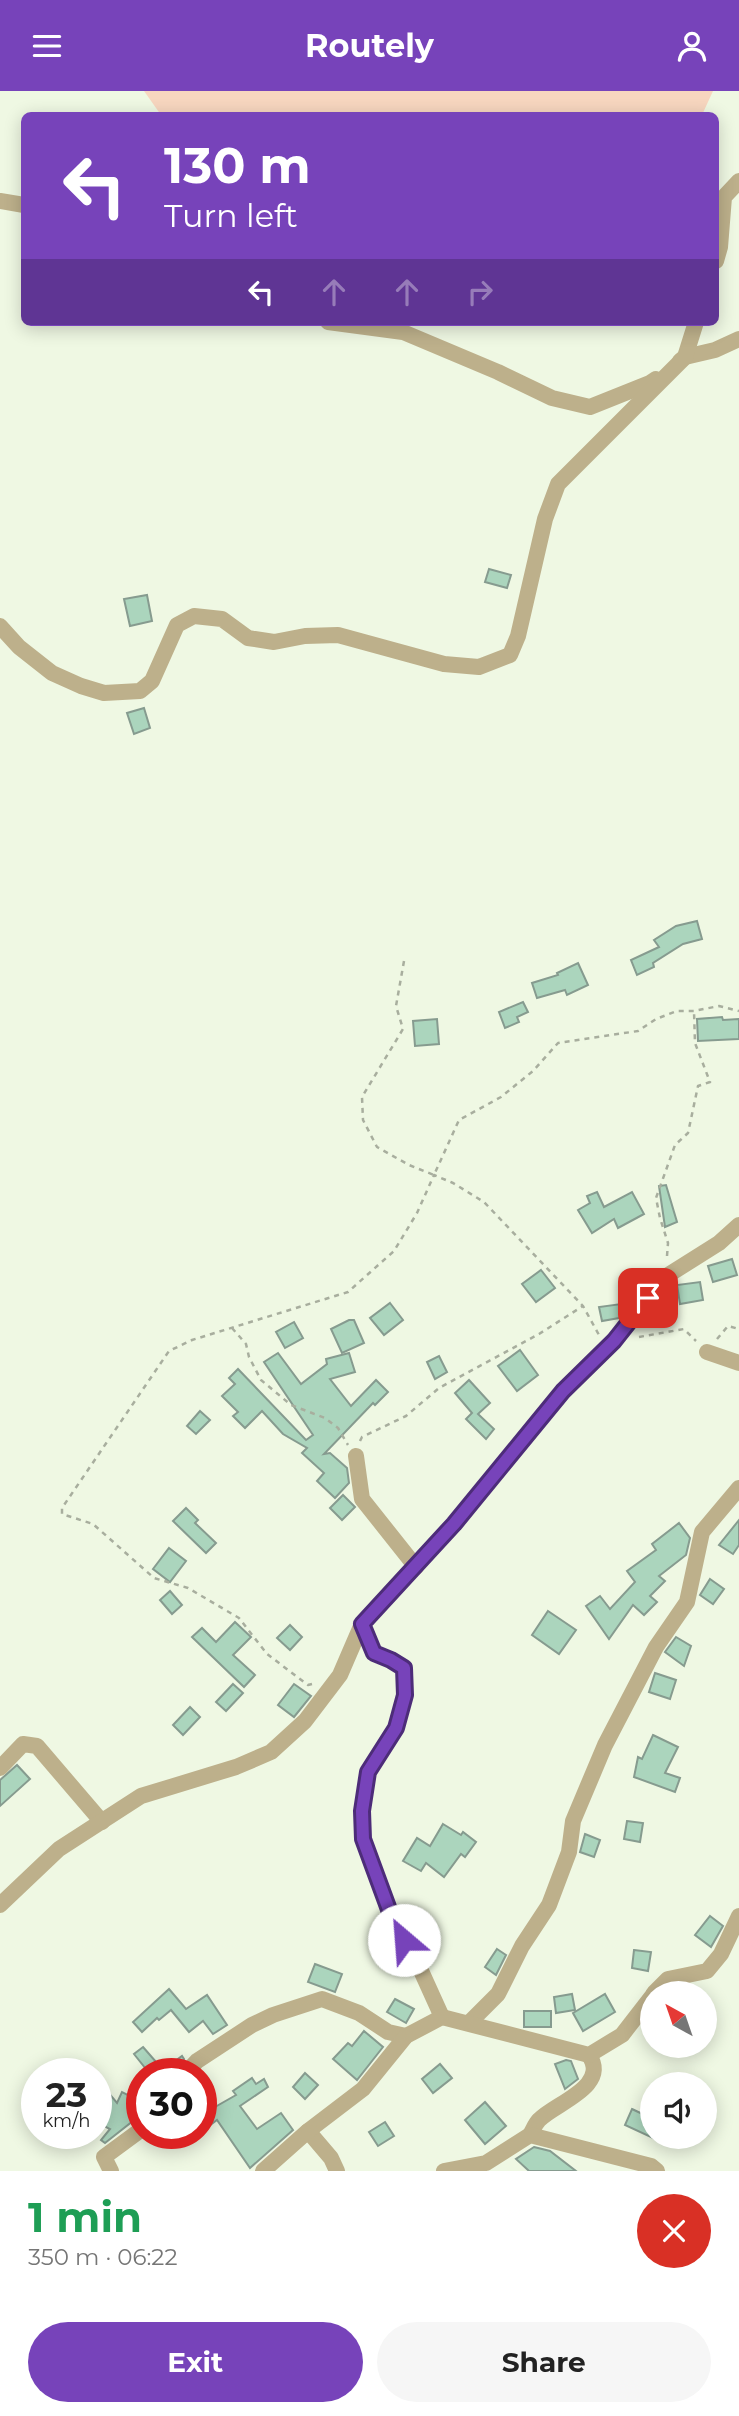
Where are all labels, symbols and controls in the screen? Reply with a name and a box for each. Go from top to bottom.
text: Routely [305,26,434,65]
icon: menu [28,27,66,65]
icon: person [673,27,711,65]
text: 130 m [164,136,311,195]
icon: left [49,140,140,231]
text: Turn left [164,196,298,235]
icon: left [242,273,280,311]
icon: ahead [315,273,353,311]
icon: ahead [388,273,426,311]
icon: right [461,273,499,311]
pin [618,1268,678,1328]
icon: arrive [629,1279,667,1317]
position arrow [367,1903,441,1977]
north arrow [640,1981,718,2058]
map controls [640,1981,717,2149]
speed limit sign: 30 [126,2058,217,2149]
button: sound [640,2072,717,2149]
text: 23 [46,2073,87,2116]
text: km/h [42,2110,91,2132]
text: 1 min [28,2191,142,2243]
button: close [637,2194,711,2268]
text: 350 m · 06:22 [28,2243,178,2271]
button: Exit [28,2322,363,2402]
button: Share [377,2322,711,2402]

